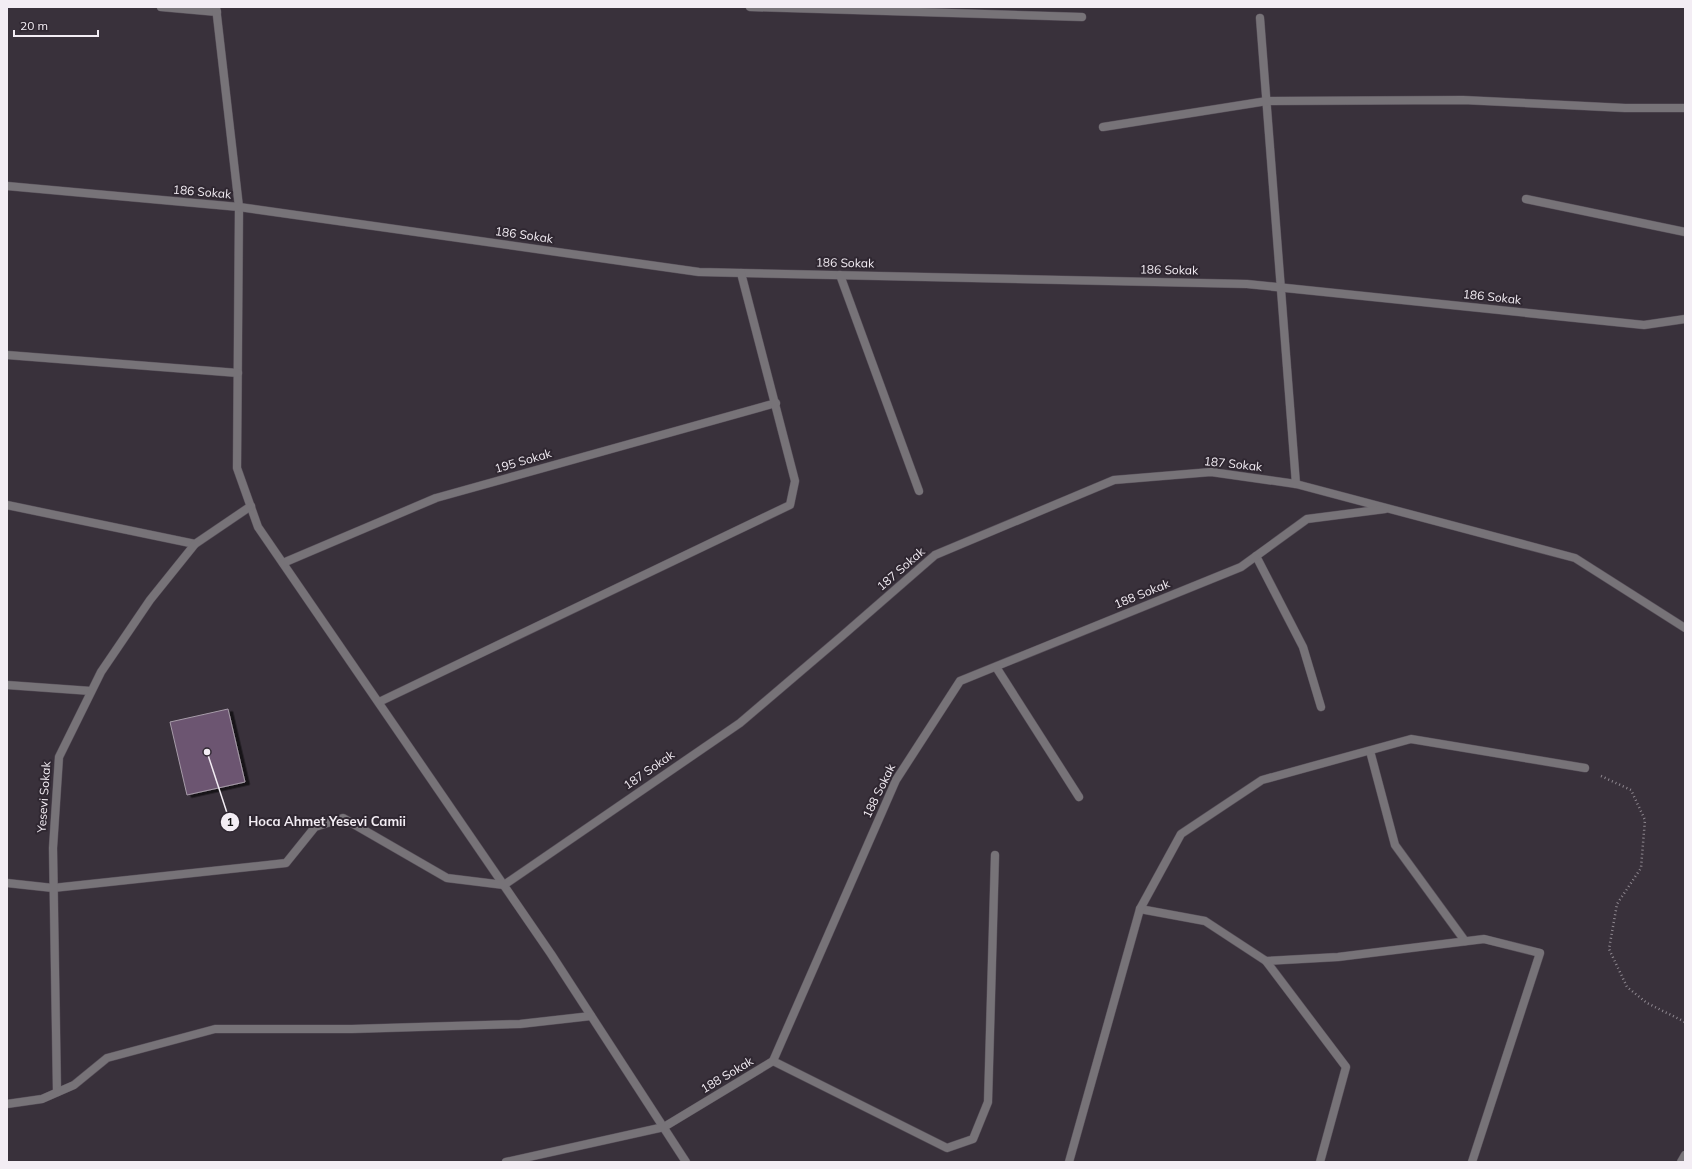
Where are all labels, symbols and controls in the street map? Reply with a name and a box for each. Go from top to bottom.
scale bar [14,12,98,38]
text: 20 m [20,18,48,33]
street label: 186 Sokak [172,181,233,202]
street label: 186 Sokak [494,223,555,246]
street label: 186 Sokak [816,254,875,271]
street label: 186 Sokak [1140,261,1199,278]
street label: 186 Sokak [1462,286,1523,307]
street label: 195 Sokak [493,445,554,476]
street label: 187 Sokak [1203,453,1264,474]
street label: 187 Sokak [874,543,928,593]
street label: 188 Sokak [1112,575,1173,611]
street label: 187 Sokak [620,746,678,793]
street label: Yesevi Sokak [33,760,54,834]
street label: 188 Sokak [859,760,898,820]
callout: Hoca Ahmet Yesevi Camii [220,809,414,834]
text: Hoca Ahmet Yesevi Camii [248,813,406,829]
text: 1 [226,814,234,829]
street label: 188 Sokak [698,1053,756,1096]

